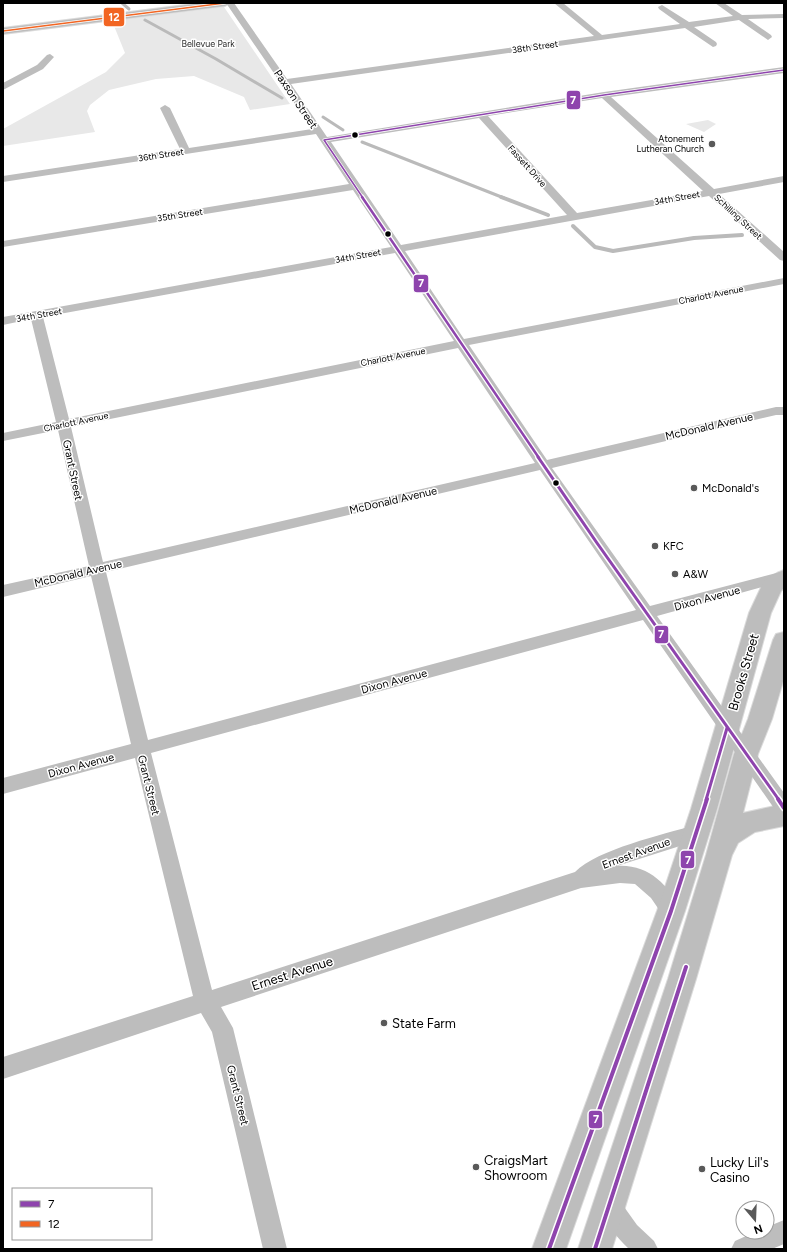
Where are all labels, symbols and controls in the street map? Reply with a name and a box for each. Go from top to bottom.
line badge: 12 [103,7,125,27]
text: 12 [108,11,120,24]
park label: Bellevue Park [181,38,235,49]
street label: 38th Street [511,38,559,55]
street label: Paxson Street [271,67,320,131]
line badge: 7 [566,90,581,110]
text: 7 [570,94,576,107]
unlabelled marker [350,130,360,140]
place label: Atonement Lutheran Church [637,133,705,154]
marker: Atonement Lutheran Church [707,139,717,149]
street label: Fassett Drive [506,142,549,189]
street label: 36th Street [137,145,185,164]
street label: 34th Street [653,188,701,207]
street label: Schilling Street [712,192,765,242]
street label: 35th Street [156,205,204,224]
unlabelled marker [383,229,393,239]
street label: 34th Street [334,246,382,265]
line badge: 7 [413,274,429,293]
text: 7 [418,277,424,290]
street label: Charlott Avenue [678,283,744,306]
street label: 34th Street [15,305,63,324]
street label: Charlott Avenue [360,345,426,368]
street label: Charlott Avenue [43,409,109,434]
street label: McDonald Avenue [664,410,754,443]
street label: Grant Street [60,439,85,502]
unlabelled marker [551,478,561,488]
place label: McDonald's [702,482,759,495]
marker: McDonald's [689,483,699,493]
street label: McDonald Avenue [348,484,438,517]
place label: KFC [663,540,684,553]
marker: KFC [650,541,660,551]
street label: McDonald Avenue [33,557,123,590]
place label: A&W [683,568,709,581]
marker: A&W [670,569,680,579]
street label: Dixon Avenue [673,583,742,614]
line badge: 7 [654,625,669,644]
text: 7 [658,628,664,641]
street label: Brooks Street [725,632,762,712]
street label: Dixon Avenue [360,666,429,697]
street label: Dixon Avenue [47,750,116,781]
street label: Grant Street [135,754,162,817]
street label: Ernest Avenue [600,835,672,872]
line badge: 7 [680,850,695,869]
text: 7 [685,854,691,867]
street label: Ernest Avenue [250,953,335,994]
place label: State Farm [392,1016,456,1031]
marker: State Farm [379,1018,389,1028]
street label: Grant Street [224,1064,251,1127]
line badge: 7 [588,1110,603,1129]
text: 7 [593,1113,599,1126]
place label: CraigsMart Showroom [484,1153,548,1183]
place label: Lucky Lil's Casino [710,1155,769,1185]
marker: CraigsMart Showroom [471,1162,481,1172]
marker: Lucky Lil's Casino [697,1164,707,1174]
legend [12,1188,152,1240]
text: 7 [48,1197,55,1211]
north arrow [735,1200,775,1240]
text: 12 [48,1217,60,1231]
text: N [752,1221,764,1237]

